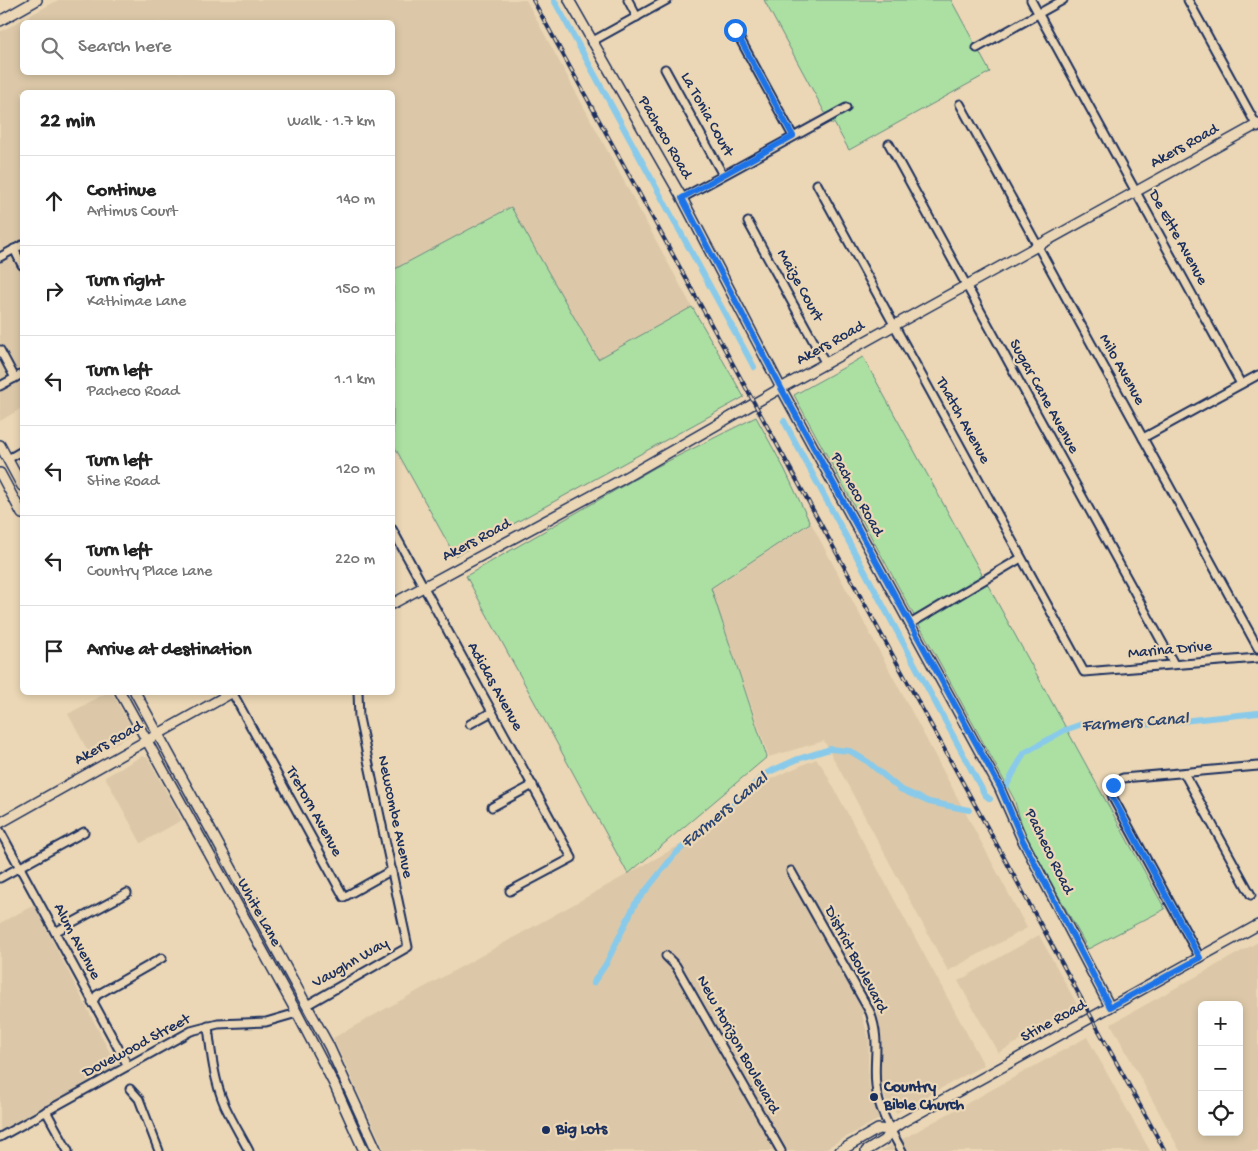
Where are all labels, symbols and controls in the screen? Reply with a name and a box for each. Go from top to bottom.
route start [724,19,747,42]
search box [20,20,395,75]
icon: search [38,34,66,62]
text: Search here [78,36,172,59]
street label: La Tonia Court [675,70,738,162]
street label: Pacheco Road [632,92,696,184]
text: 22 min [40,110,95,135]
text: Walk · 1.7 km [287,113,375,132]
street label: Akers Road [1148,120,1224,174]
text: Continue [87,180,156,203]
street label: De Ette Avenue [1143,186,1211,289]
icon: ahead [40,187,68,215]
text: 140 m [337,191,375,210]
text: Artimus Court [87,203,177,222]
street label: Maize Court [771,247,827,327]
text: Turn right [87,270,163,293]
icon: right [40,277,68,305]
text: 150 m [336,281,375,300]
text: Kathimae Lane [87,293,186,312]
street label: Akers Road [794,317,870,371]
street label: Milo Avenue [1094,331,1149,409]
street label: Sugar Cane Avenue [1004,337,1083,458]
text: Turn left [87,360,151,383]
icon: left [40,367,68,395]
text: 1.1 km [335,371,375,390]
street label: Thatch Avenue [930,373,994,468]
text: Pacheco Road [87,383,179,402]
street label: Pacheco Road [825,449,888,541]
text: Turn left [87,450,151,473]
icon: left [40,457,68,485]
text: 120 m [336,461,375,480]
text: Stine Road [87,473,159,492]
street label: Akers Road [439,514,516,567]
text: Turn left [87,540,151,563]
icon: left [40,547,68,575]
text: 220 m [335,551,375,570]
text: Country Place Lane [87,563,212,582]
icon: arrive [40,637,68,665]
street label: Marina Drive [1127,638,1214,664]
text: Arrive at destination [87,639,251,662]
street label: Adidas Avenue [462,639,527,735]
water label: Farmers Canal [1081,709,1190,737]
street label: Akers Road [72,717,148,771]
street label: Newcombe Avenue [372,754,416,881]
street label: Tretorn Avenue [280,763,346,861]
water label: Farmers Canal [677,768,774,853]
route end [1102,774,1125,797]
street label: Pacheco Road [1019,805,1078,899]
street label: White Lane [232,876,285,951]
street label: Alum Avenue [48,901,104,984]
street label: District Boulevard [818,903,892,1018]
street label: Vaughn Way [309,935,393,994]
street label: New Horizon Boulevard [691,973,784,1119]
street label: Stine Road [1018,995,1092,1048]
map controls [1198,1001,1243,1136]
button: + [1198,1001,1243,1046]
street label: Dovewood Street [79,1010,195,1084]
button: − [1198,1046,1243,1091]
place label: Country Bible Church [883,1079,965,1116]
marker: Country Bible Church [868,1091,880,1103]
button: locate [1198,1091,1243,1136]
place label: Big Lots [555,1121,608,1140]
marker: Big Lots [540,1124,552,1136]

